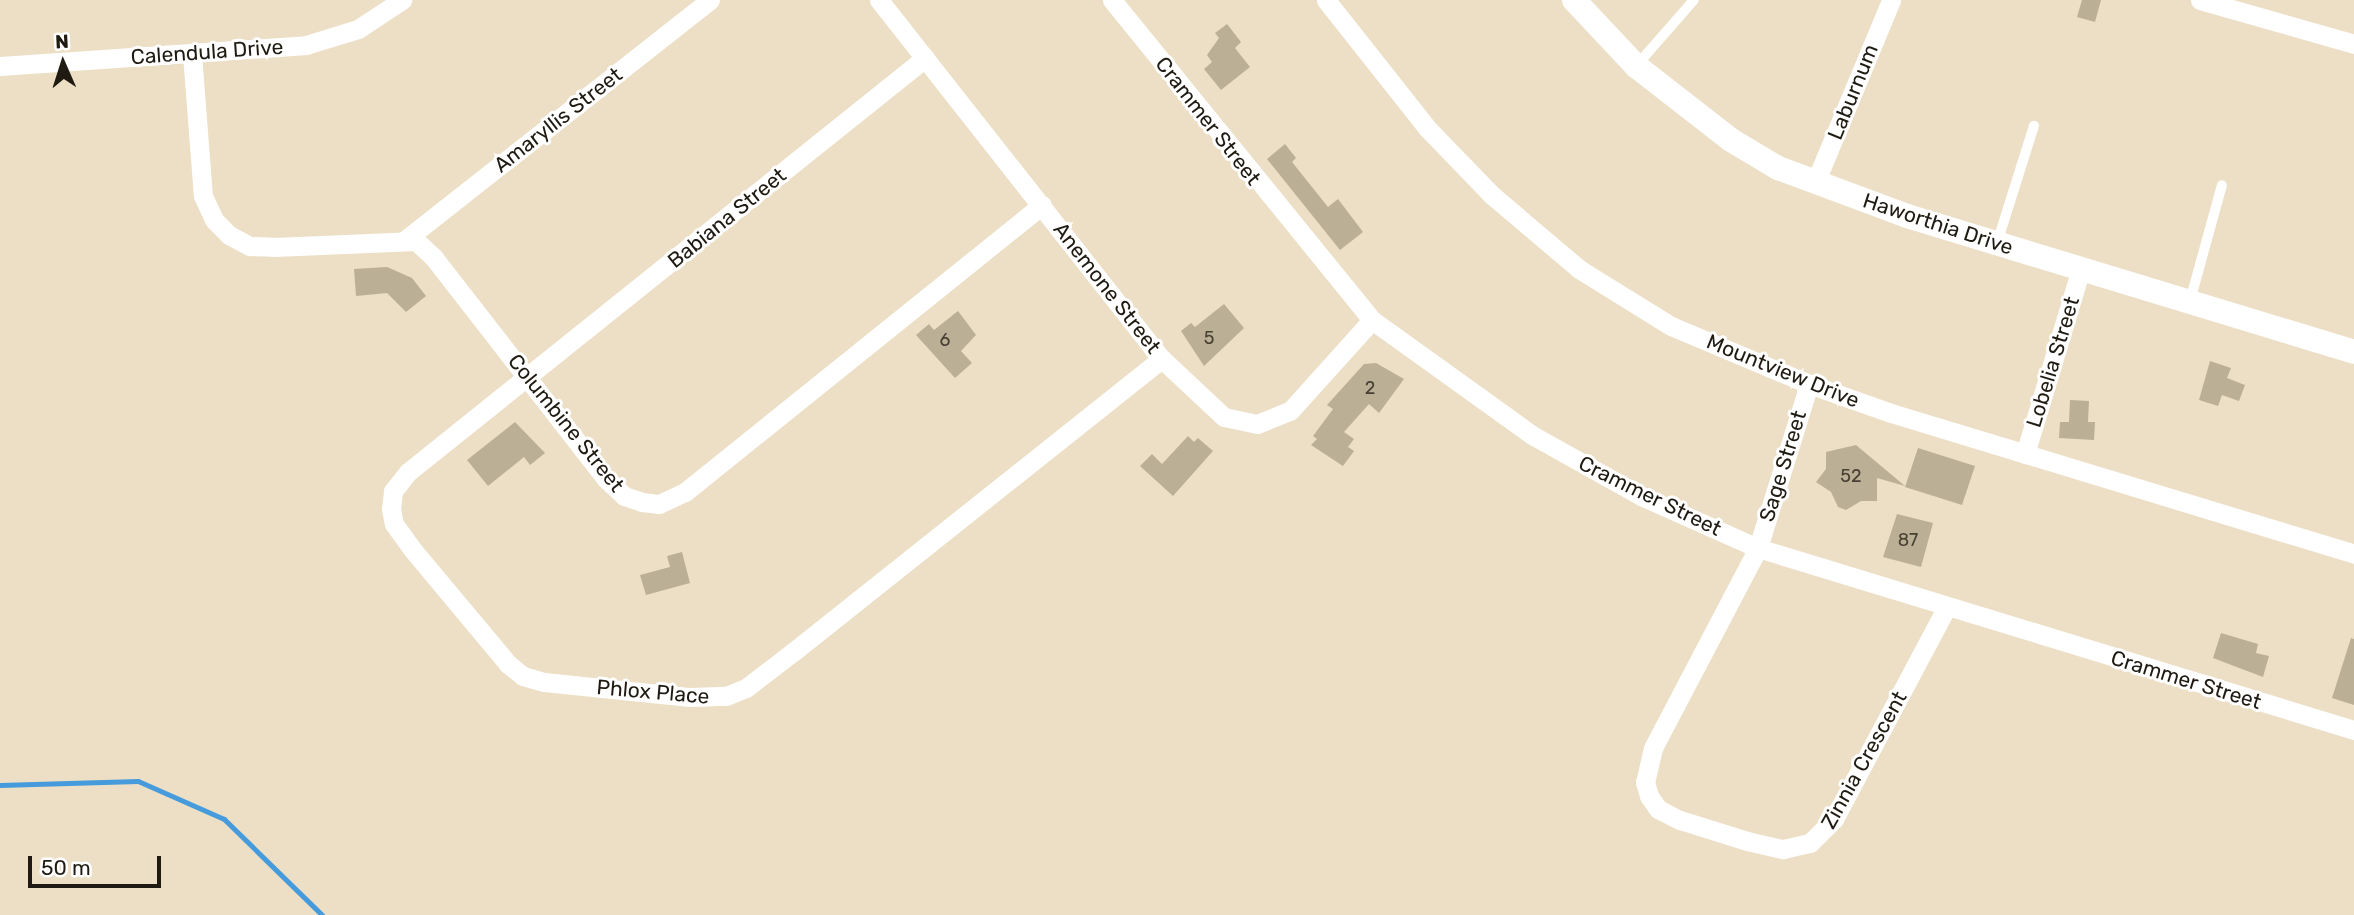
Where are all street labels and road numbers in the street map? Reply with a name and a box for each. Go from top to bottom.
street label: Calendula Drive [130,34,284,70]
street label: Laburnum [1822,41,1884,143]
street label: Crammer Street [1150,52,1266,190]
street label: Amaryllis Street [489,62,627,178]
street label: Babiana Street [663,163,791,273]
street label: Haworthia Drive [1860,188,2016,260]
street label: Anemone Street [1048,217,1166,359]
street label: Lobelia Street [2021,294,2085,430]
street label: Mountview Drive [1703,329,1863,413]
street label: Columbine Street [503,349,629,497]
street label: Sage Street [1754,407,1812,525]
street label: Crammer Street [1574,450,1726,542]
street label: Crammer Street [2108,645,2264,715]
street label: Phlox Place [596,675,710,709]
street label: Zinnia Crescent [1816,687,1912,833]

